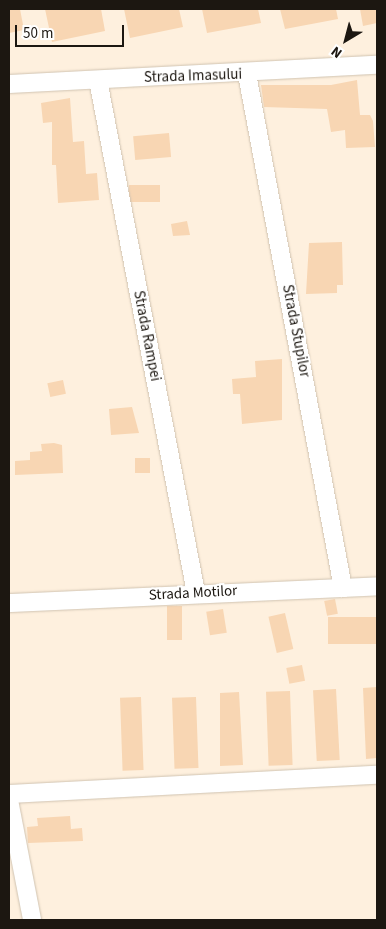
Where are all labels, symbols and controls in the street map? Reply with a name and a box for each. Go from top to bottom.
scale bar [18,15,126,47]
north arrow [321,15,371,65]
text: 50 m [23,23,53,44]
text: N [327,41,347,63]
street label: Strada Imasului [144,65,242,87]
street label: Strada Stupilor [278,283,314,379]
street label: Strada Rampei [129,289,165,383]
street label: Strada Motilor [148,582,238,604]

